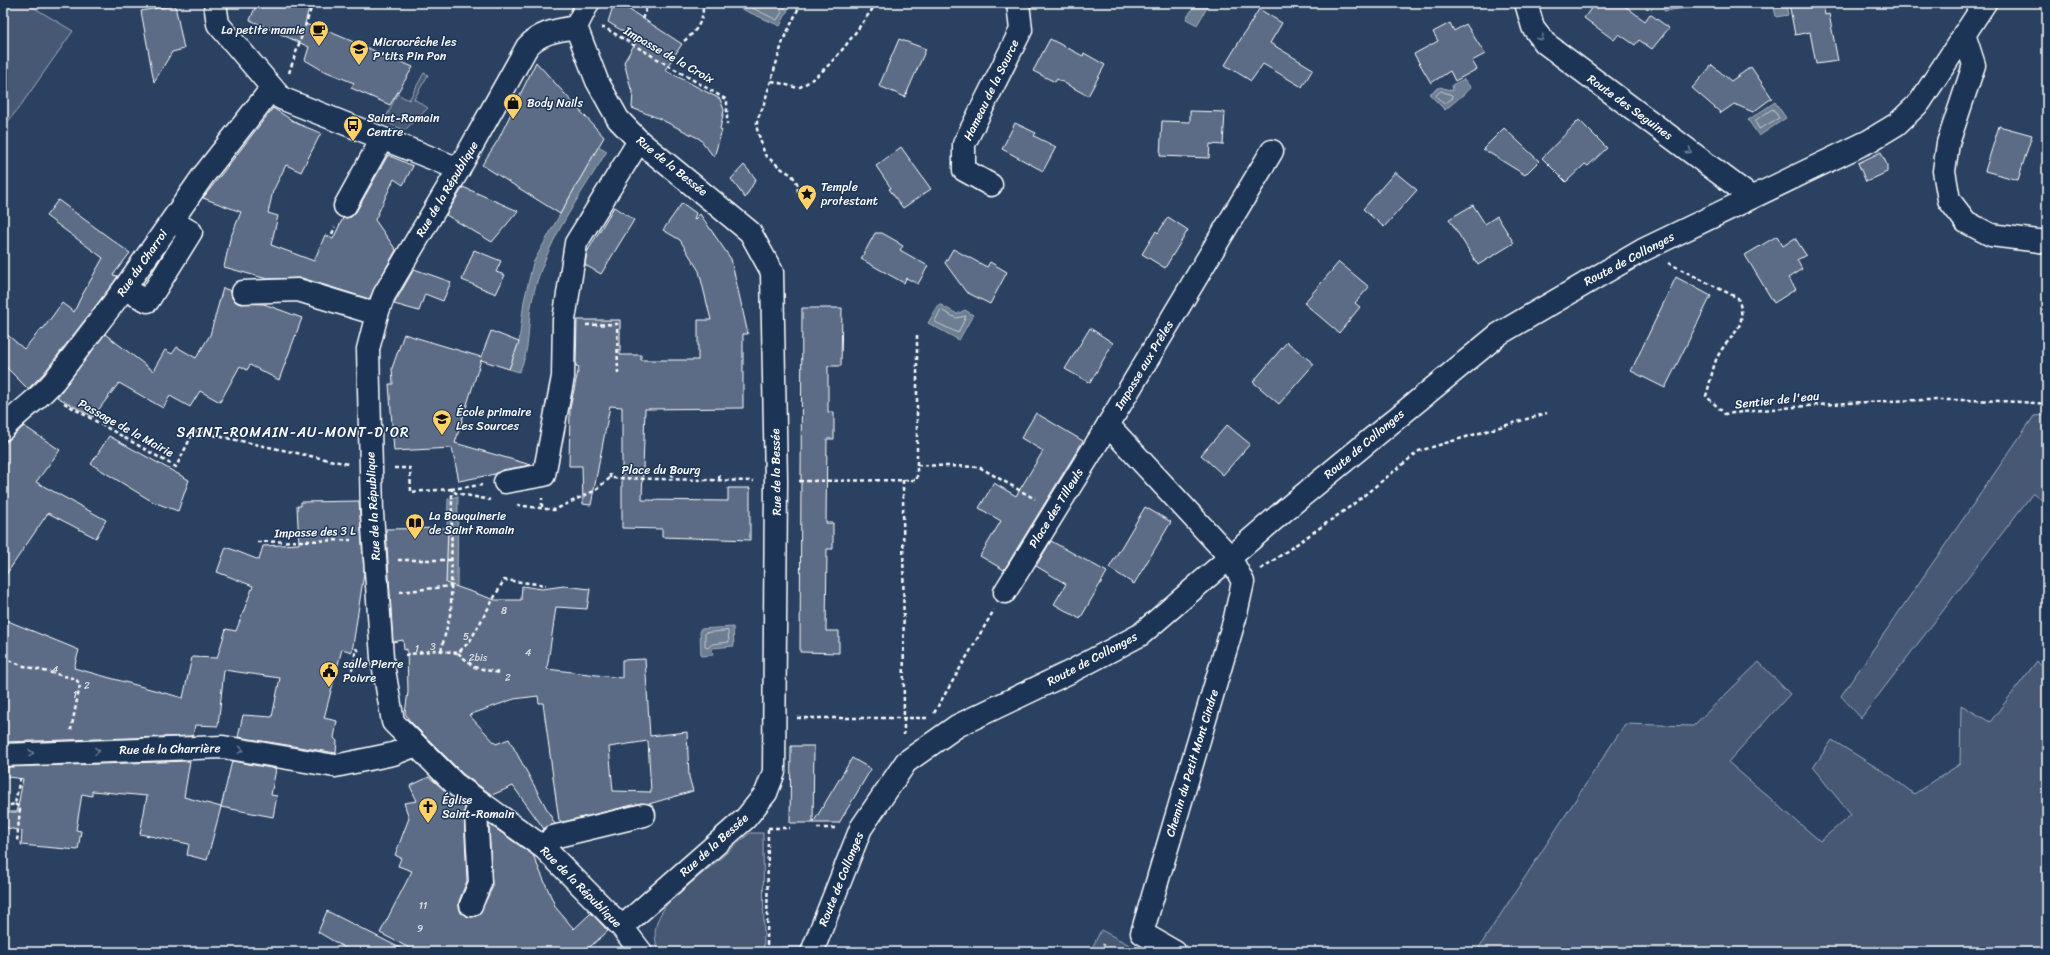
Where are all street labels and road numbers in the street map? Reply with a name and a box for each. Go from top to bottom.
street label: Impasse de la Croix [619,20,719,90]
street label: Hameau de la Source [957,35,1025,144]
street label: Route des Seguines [1582,68,1678,146]
street label: Rue de la Bessée [631,130,713,202]
street label: Rue de la République [410,137,484,241]
street label: Rue du Charroi [111,224,174,301]
street label: Route de Collonges [1580,226,1679,292]
street label: Impasse aux Prêles [1108,316,1180,415]
street label: Sentier de l'eau [1734,385,1821,415]
street label: Passage de la Mairie [74,393,178,464]
street label: Route de Collonges [1319,403,1410,485]
street label: Rue de la Bessée [764,428,788,516]
street label: Rue de la République [359,451,387,561]
street label: Place du Bourg [622,459,700,481]
street label: Place des Tilleuls [1023,463,1090,552]
street label: Impasse des 3 L [273,520,357,544]
street label: Route de Collonges [1043,626,1142,692]
street label: Chemin du Petit Mont Cindre [1159,686,1225,840]
street label: Rue de la Charrière [119,737,221,761]
street label: Rue de la Bessée [674,808,754,882]
street label: Route de Collonges [812,828,870,930]
street label: Rue de la République [535,841,627,933]

